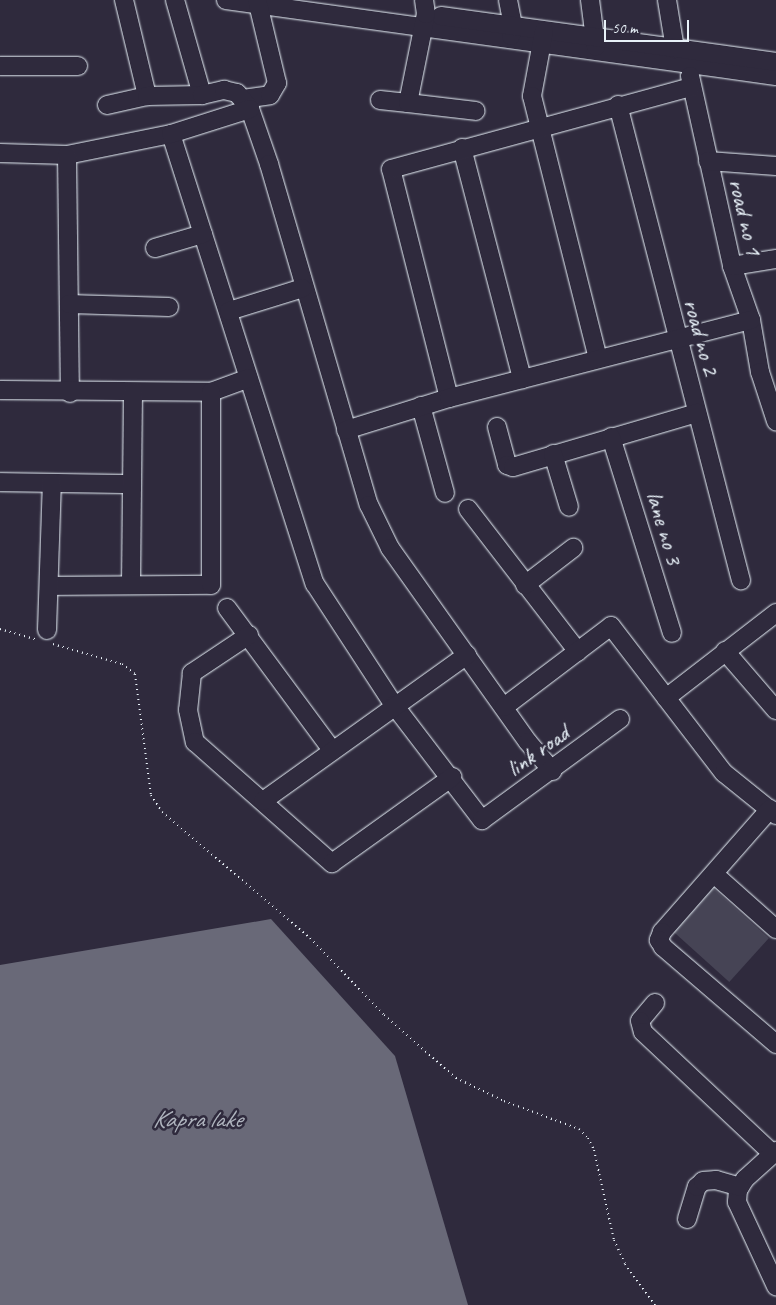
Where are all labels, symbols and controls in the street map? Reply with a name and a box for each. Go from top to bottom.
scale bar [606,10,691,42]
text: 50 m [612,19,638,38]
street label: road no 1 [722,176,768,258]
street label: road no 2 [677,296,725,378]
street label: lane no 3 [639,488,689,568]
street label: link road [501,719,575,783]
water label: Kapra lake [152,1104,242,1134]

